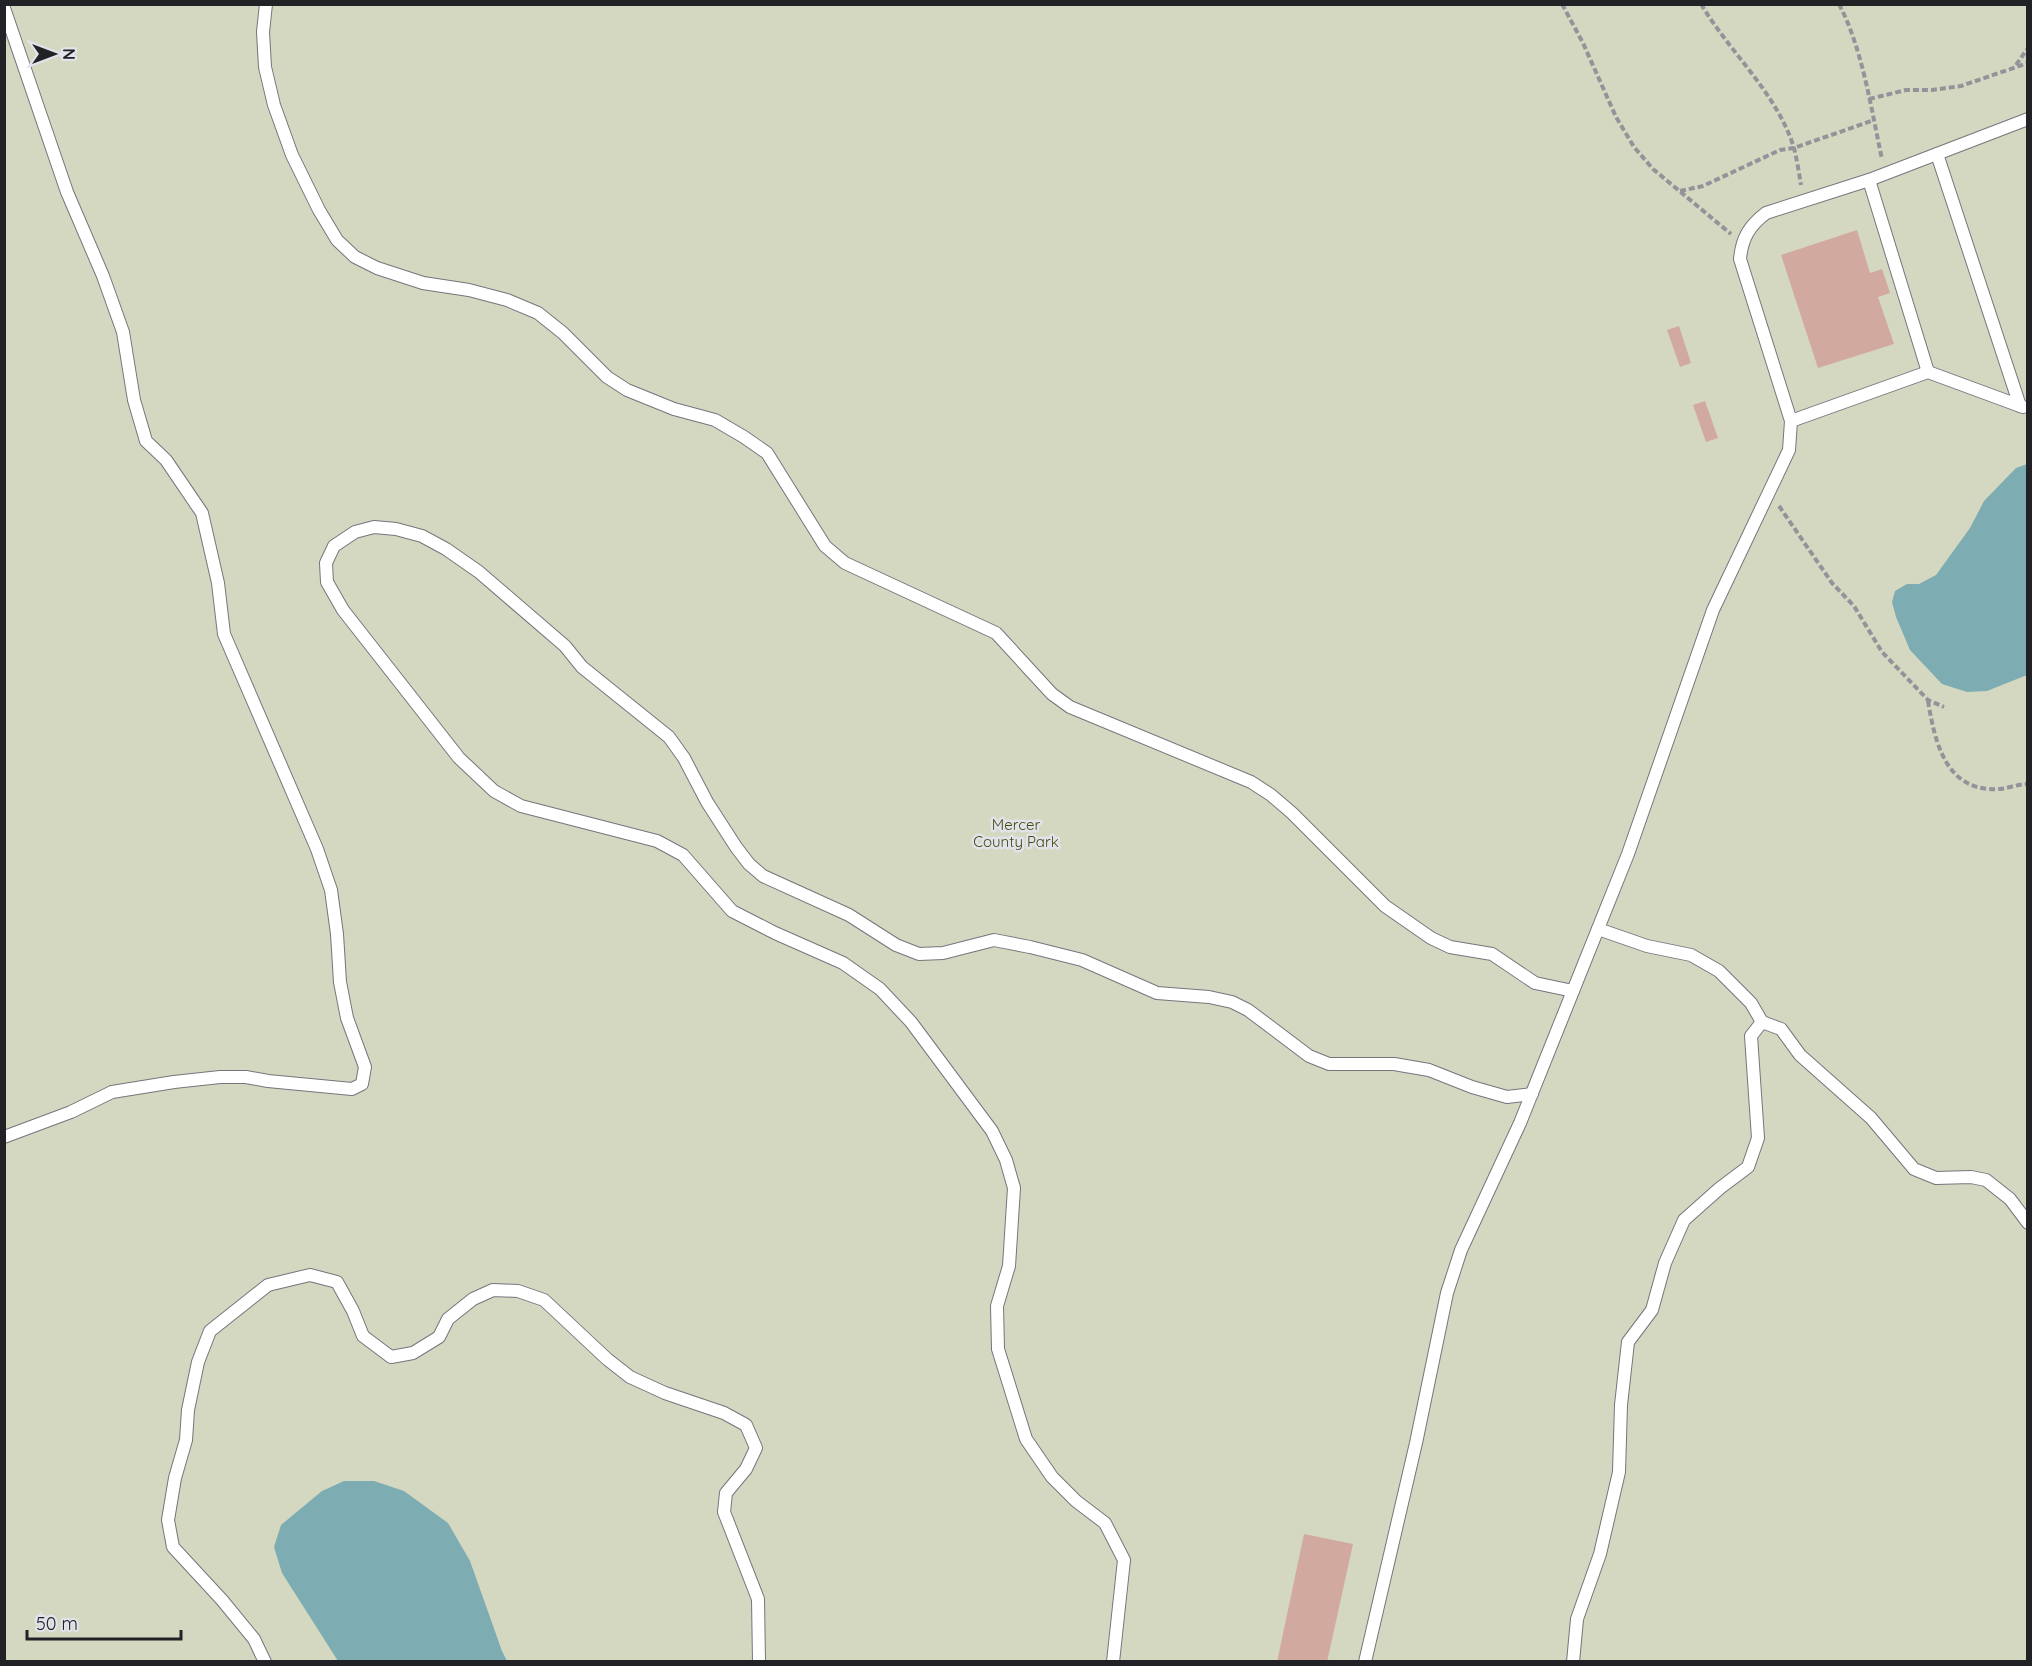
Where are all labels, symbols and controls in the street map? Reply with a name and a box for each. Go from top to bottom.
north arrow [24,24,84,84]
text: N [59,48,79,60]
park label: Mercer County Park [973,815,1059,851]
scale bar [27,1603,182,1641]
text: 50 m [36,1612,78,1635]

